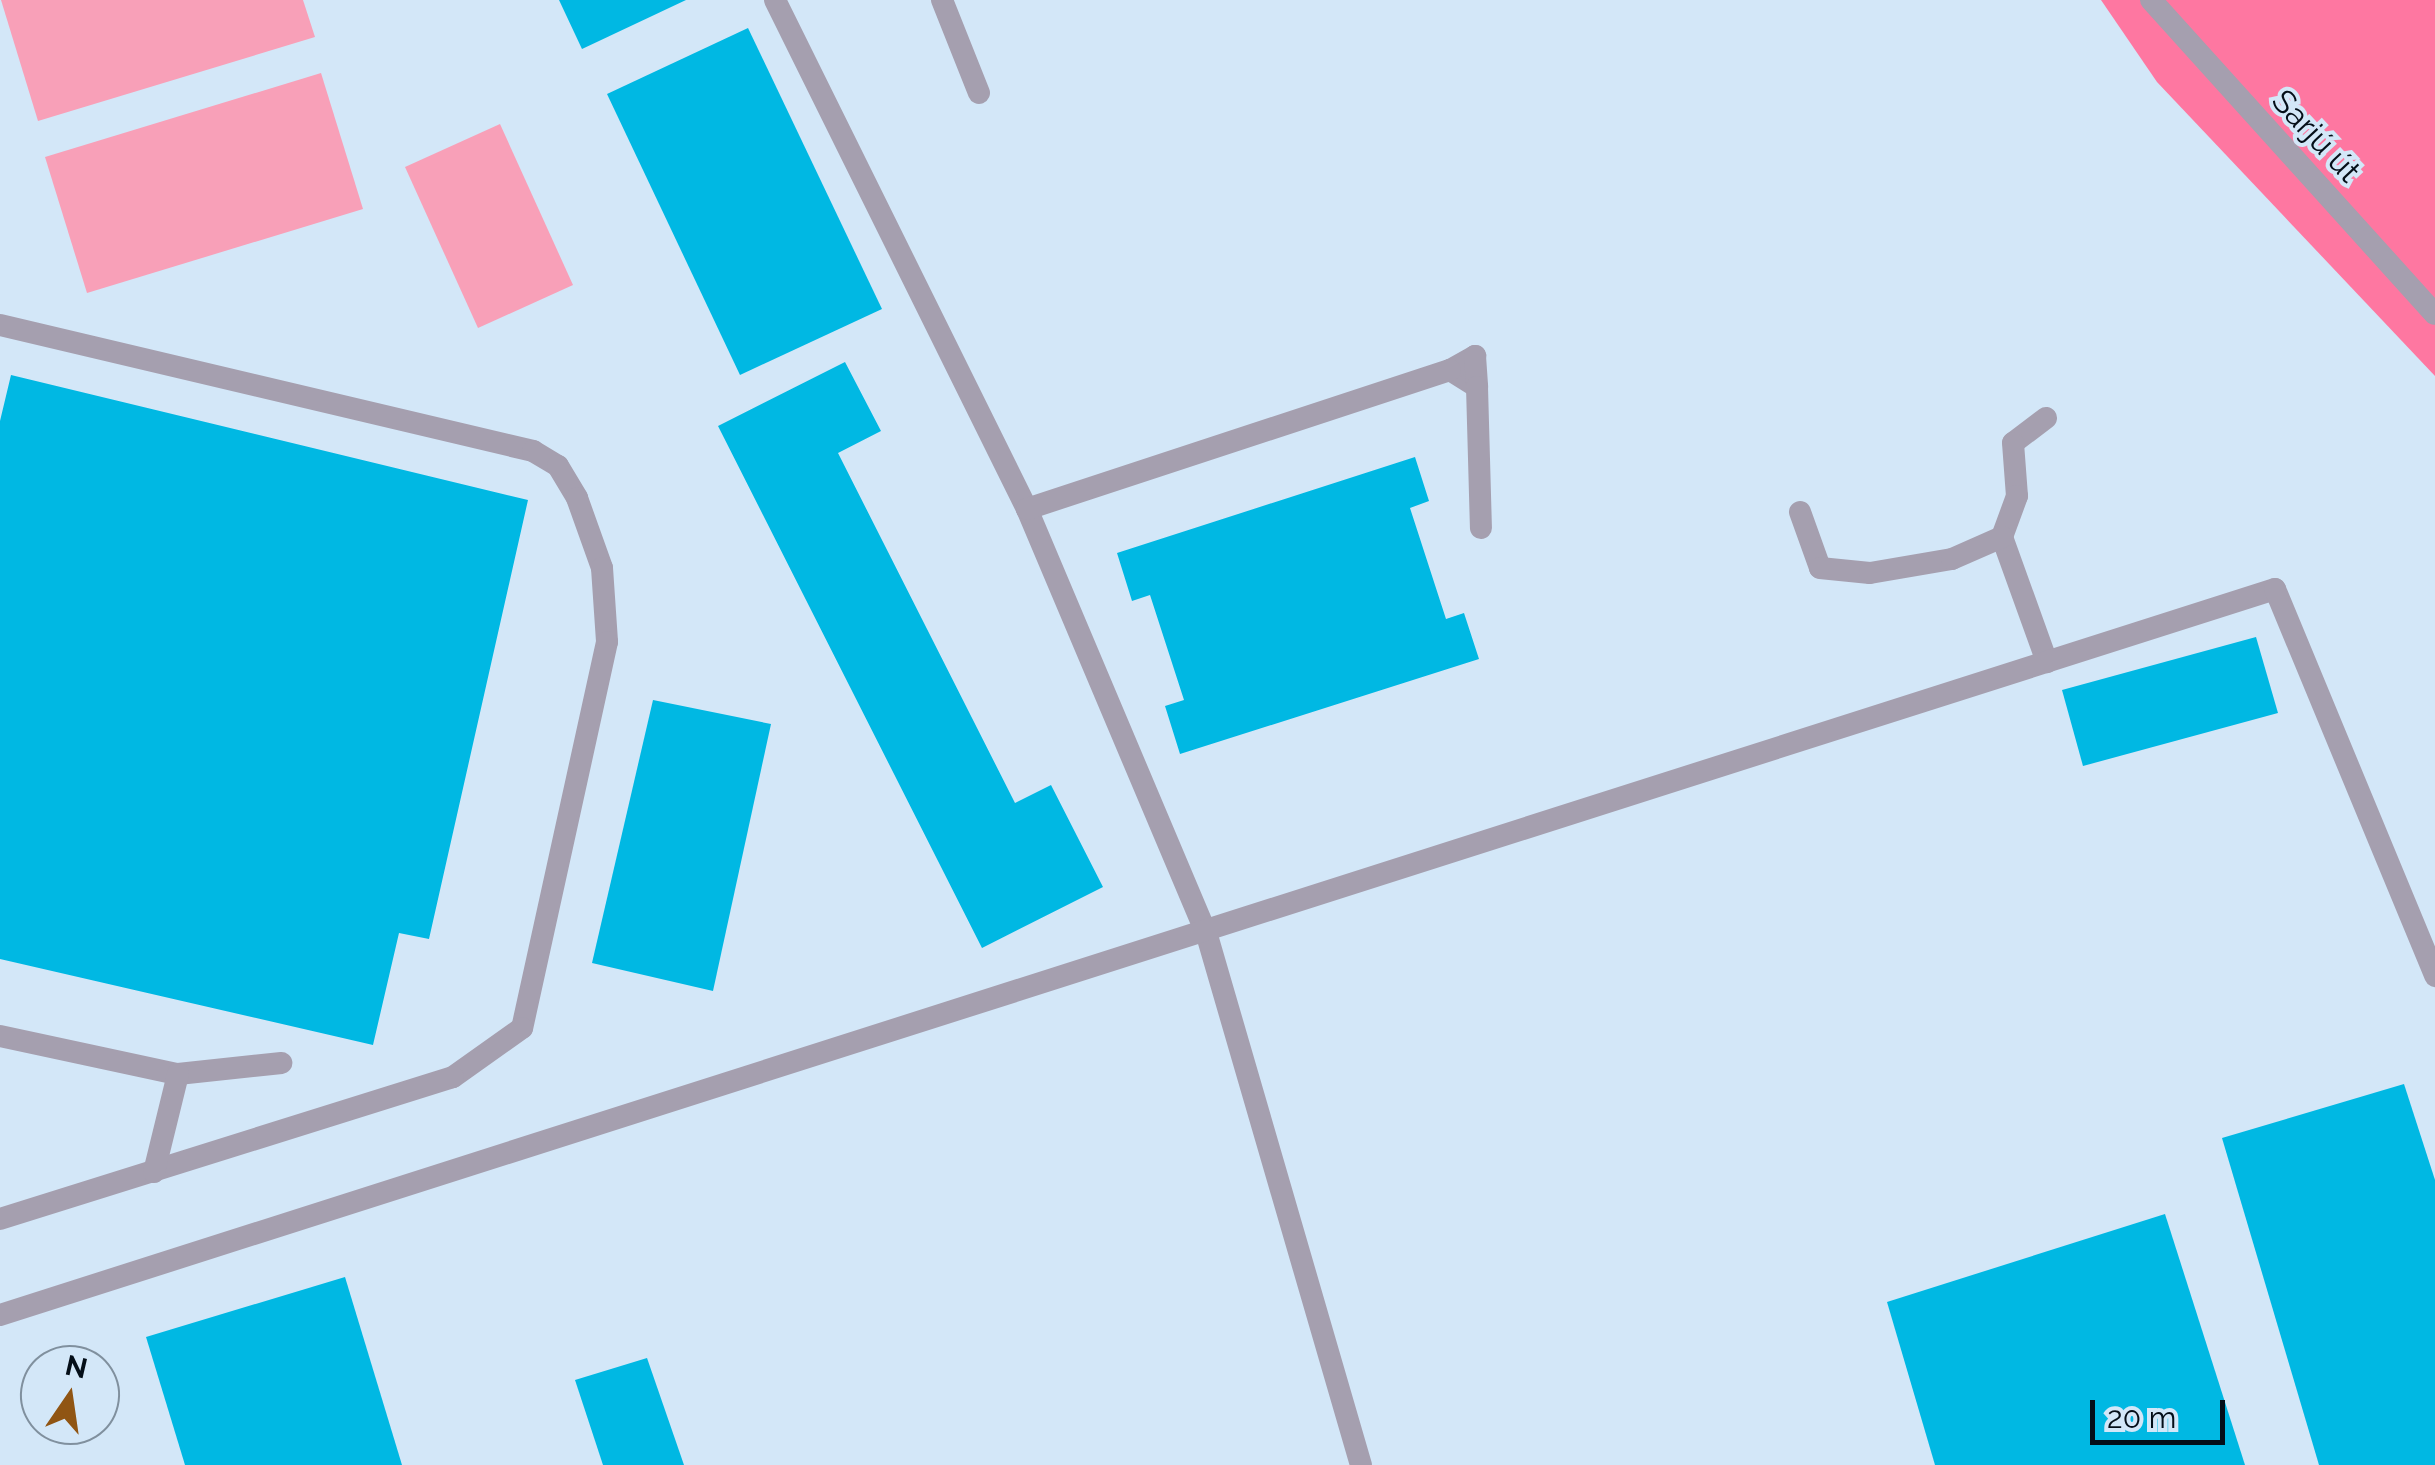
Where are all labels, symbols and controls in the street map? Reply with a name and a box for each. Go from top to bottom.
street label: Sarjú út [2264,82,2368,190]
north arrow [20,1345,120,1445]
text: N [62,1349,91,1386]
scale bar [2095,1380,2230,1442]
text: 20 m [2107,1400,2176,1435]

